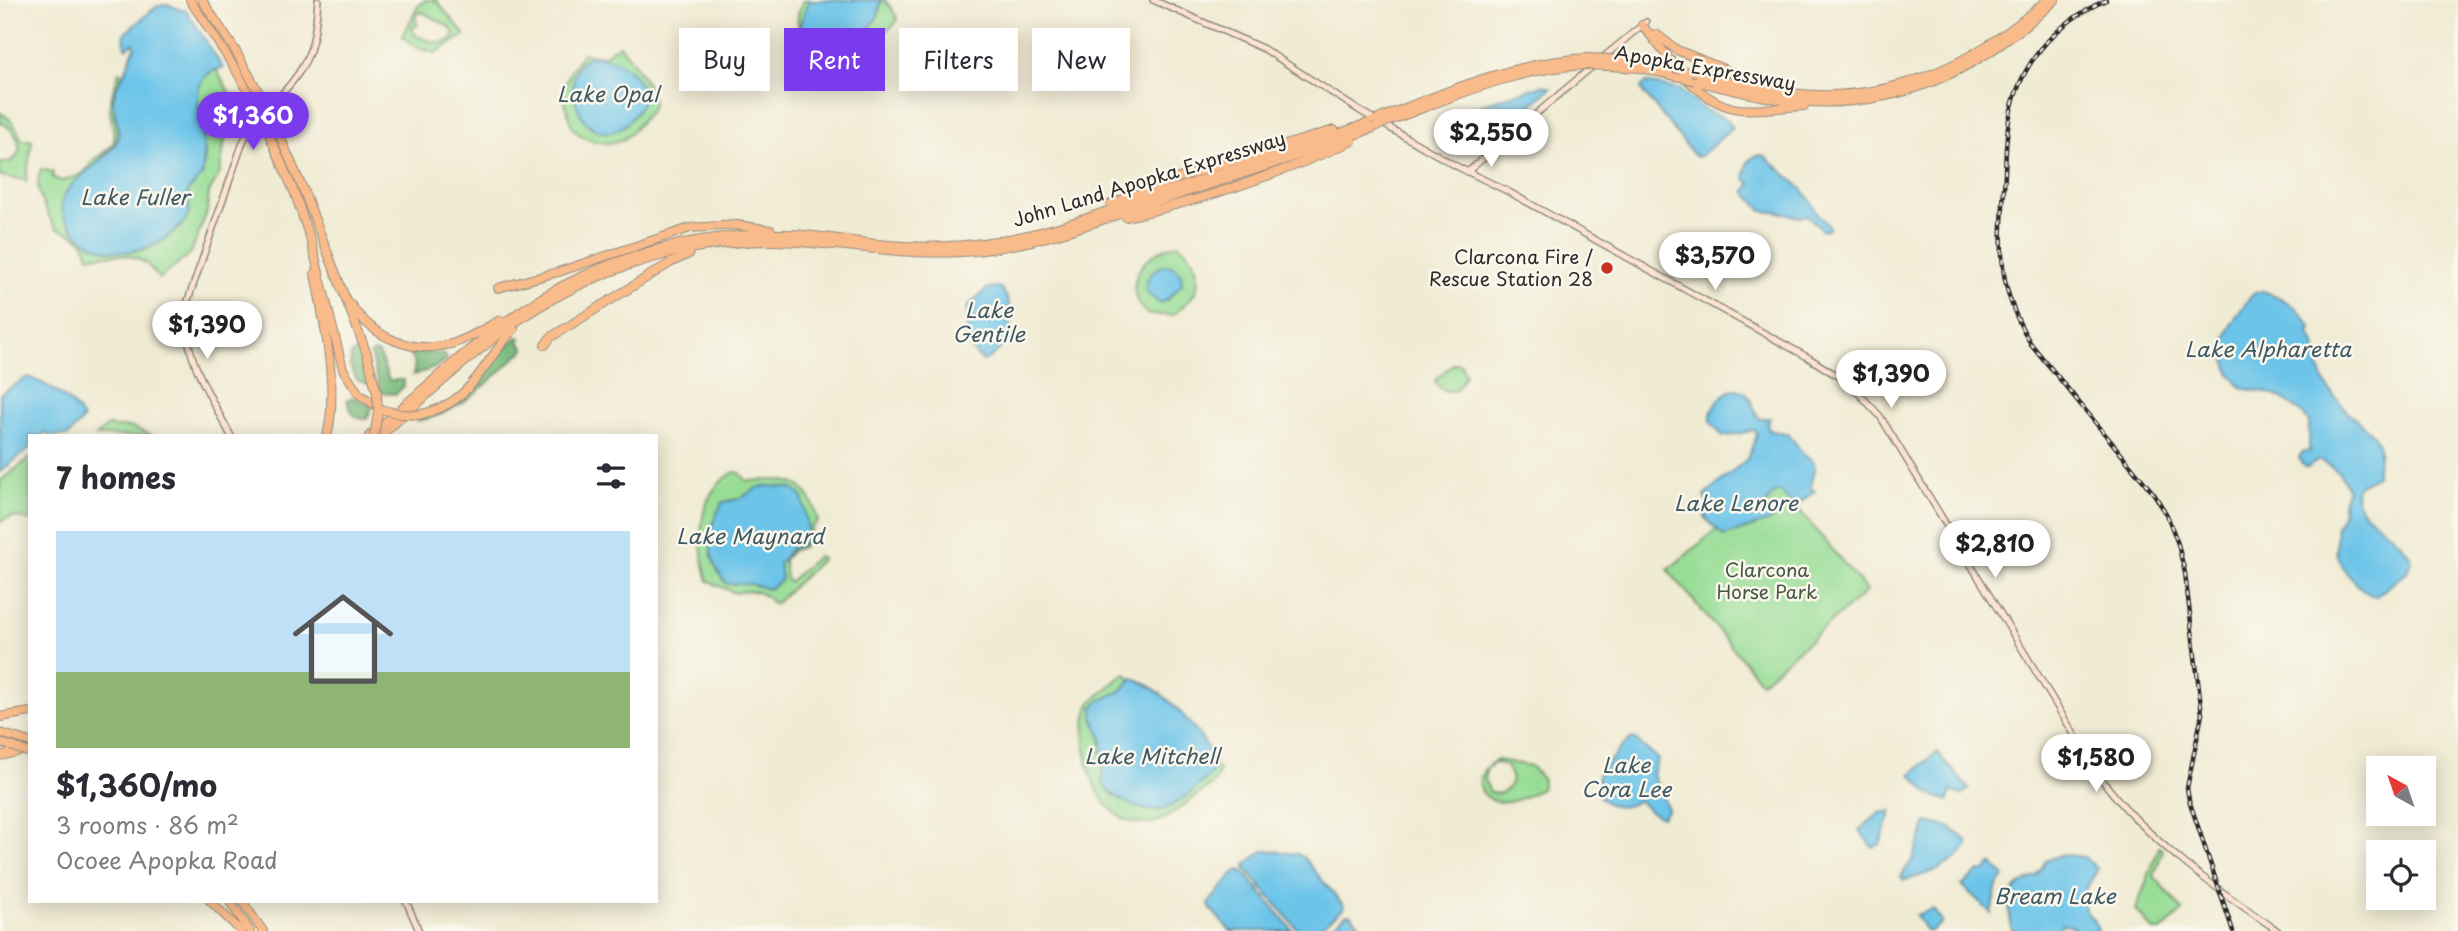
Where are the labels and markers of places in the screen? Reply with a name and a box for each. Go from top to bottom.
pin: $1,360 [196,92,310,152]
pin: $2,550 [1434,110,1548,169]
pin: $3,570 [1658,232,1772,292]
place label: Clarcona Fire / Rescue Station 28 [1429,242,1593,292]
marker: Clarcona Fire / Rescue Station 28 [1599,260,1615,276]
pin: $1,390 [150,302,264,361]
pin: $1,390 [1834,350,1948,410]
pin: $2,810 [1938,520,2052,580]
pin: $1,580 [2039,734,2153,794]

